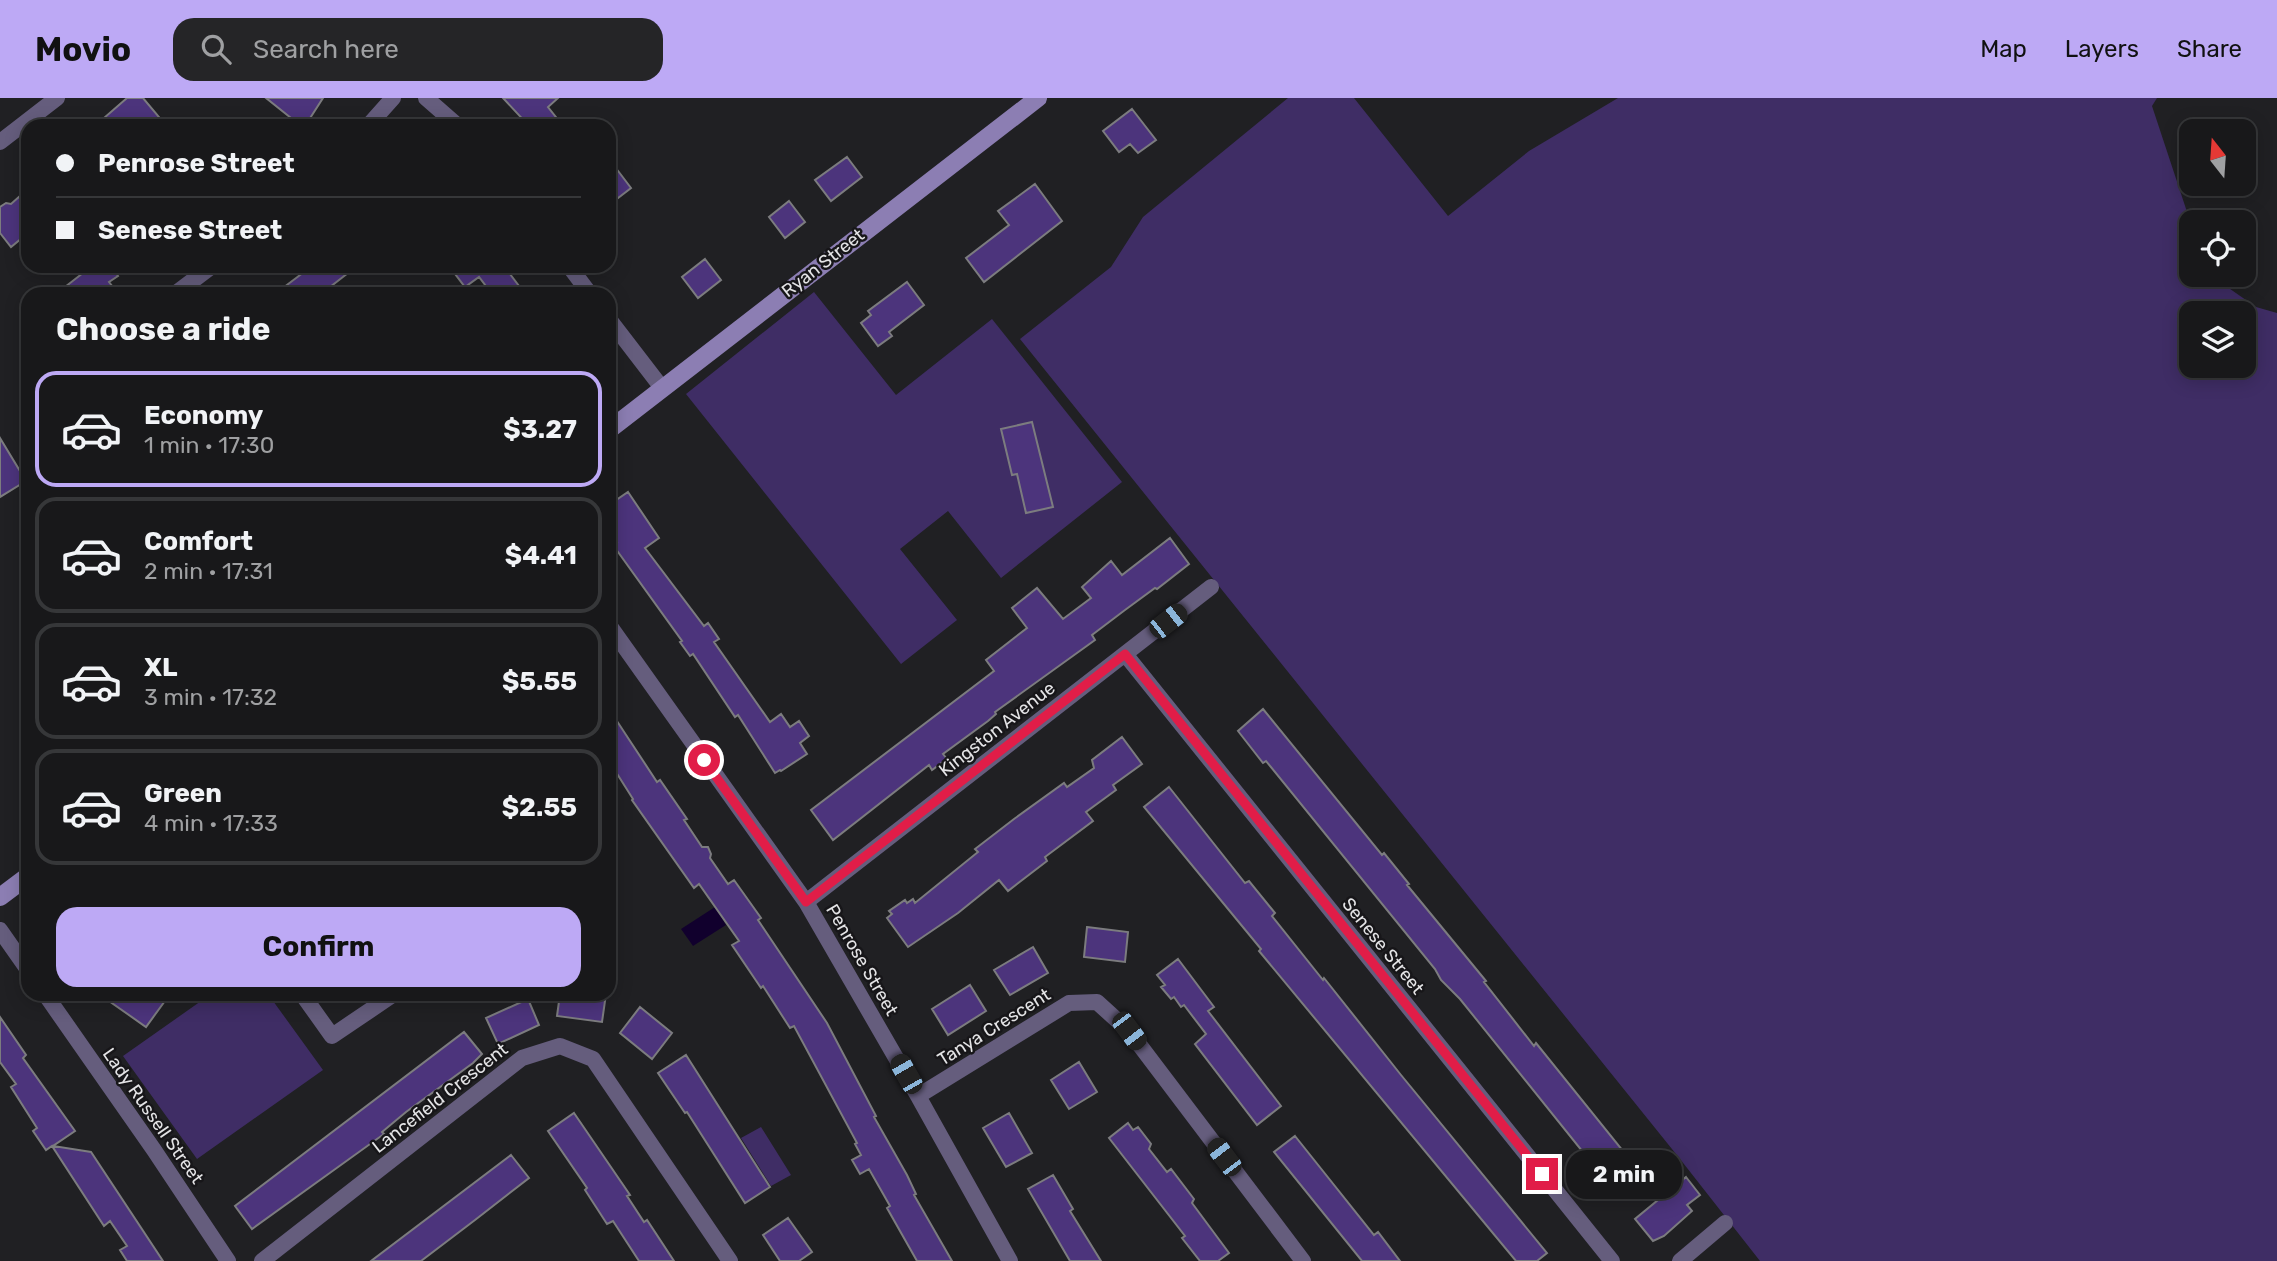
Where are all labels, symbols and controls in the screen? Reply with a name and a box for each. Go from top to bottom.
search box [173,18,663,81]
text: Movio [35,30,131,69]
icon: search [197,30,235,68]
text: Search here [253,34,399,65]
text: Map [1980,35,2027,63]
text: Layers [2065,35,2139,63]
text: Share [2177,35,2242,63]
north arrow [2179,119,2256,196]
map controls [2179,119,2256,378]
text: Penrose Street [98,148,295,179]
button: locate [2179,210,2256,287]
text: Senese Street [98,215,282,246]
street label: Ryan Street [777,224,869,302]
button: layers [2179,301,2256,378]
text: Choose a ride [56,310,270,348]
icon: car [60,398,123,461]
text: Economy [144,400,263,431]
text: $3.27 [503,414,577,445]
text: 1 min · 17:30 [144,431,274,459]
icon: car [60,524,123,587]
text: Comfort [144,526,253,557]
text: $4.41 [505,540,577,571]
text: 2 min · 17:31 [144,557,273,585]
car [1145,600,1192,642]
icon: car [60,650,123,713]
text: XL [144,652,177,683]
text: $5.55 [502,666,577,697]
street label: Kingston Avenue [935,677,1059,781]
text: 3 min · 17:32 [144,683,277,711]
route start [688,744,720,776]
icon: car [60,776,123,839]
text: Green [144,778,222,809]
text: $2.55 [502,792,577,823]
text: 4 min · 17:33 [144,809,278,837]
street label: Senese Street [1337,893,1429,999]
street label: Penrose Street [821,900,903,1020]
button: Confirm [56,907,581,987]
street label: Tanya Crescent [933,983,1055,1071]
car [1108,1008,1151,1054]
street label: Lancefield Crescent [368,1038,512,1158]
street label: Lady Russell Street [98,1044,208,1188]
car [887,1051,926,1097]
car [1203,1134,1246,1180]
callout: 2 min [1566,1150,1682,1198]
route end [1526,1158,1558,1190]
text: 2 min [1593,1160,1655,1188]

